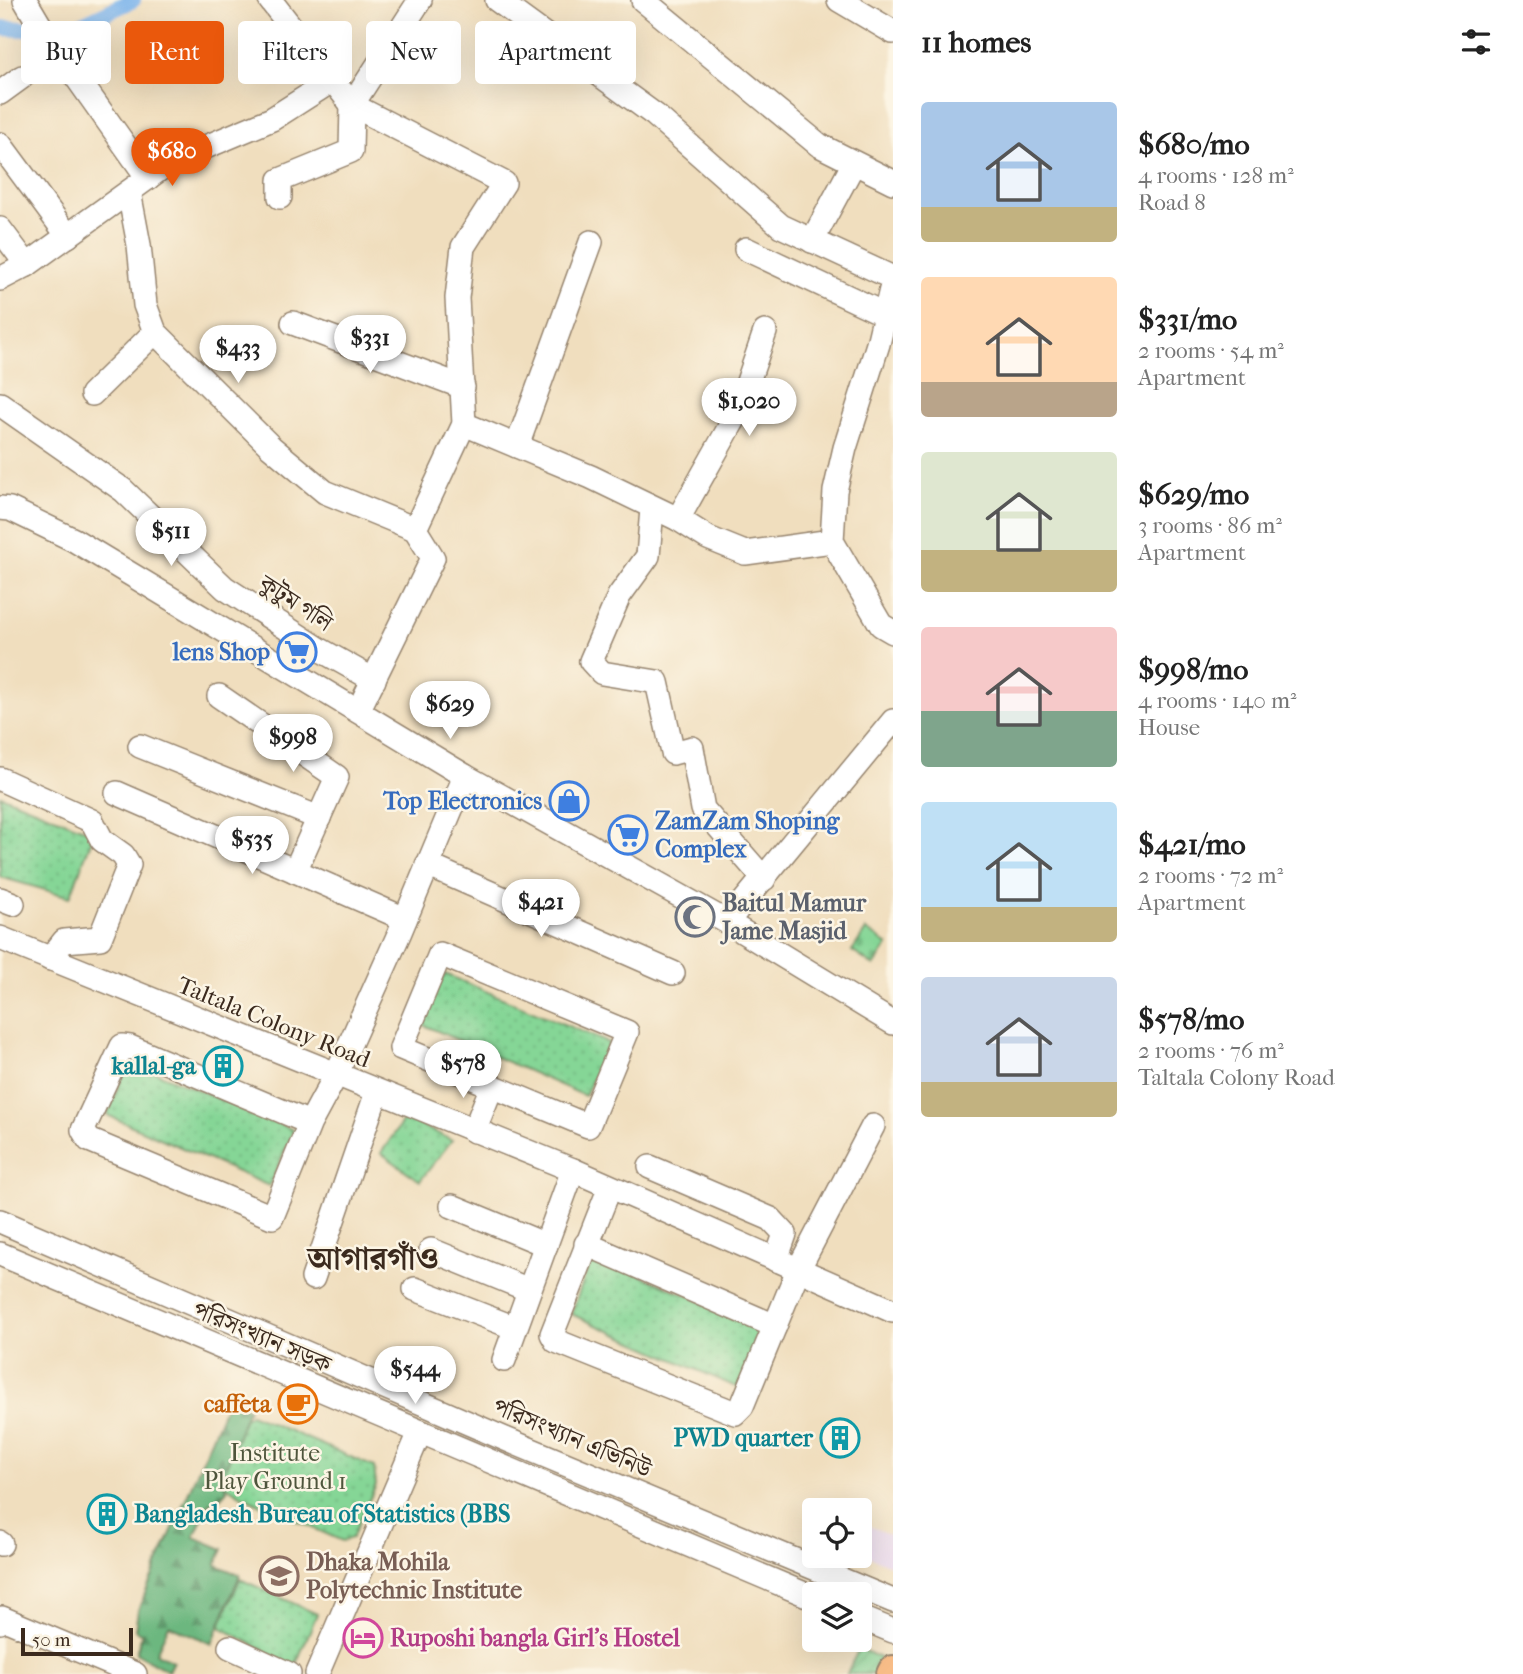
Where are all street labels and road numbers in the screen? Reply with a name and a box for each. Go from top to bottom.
street label: কুটুম গলি [253,568,339,638]
street label: Taltala Colony Road [174,971,375,1074]
street label: পরিসংখ্যান সড়ক [189,1295,336,1379]
street label: পরিসংখ্যান এভিনিউ [489,1391,657,1484]

